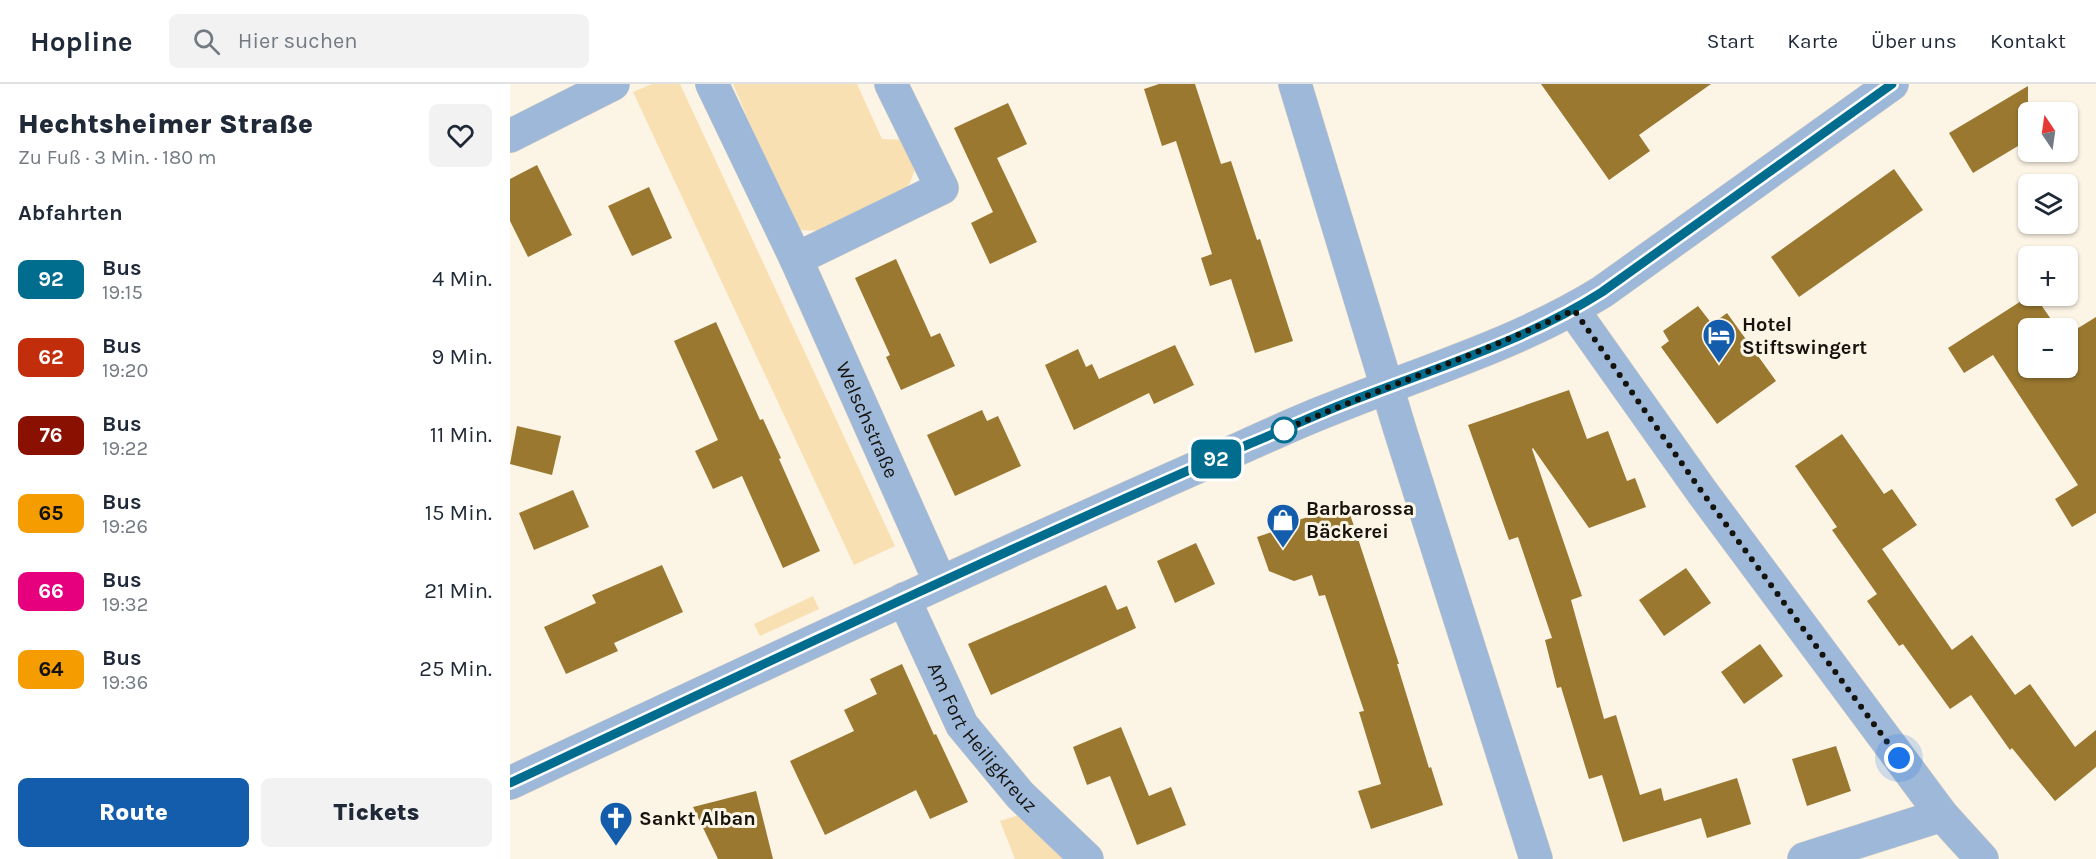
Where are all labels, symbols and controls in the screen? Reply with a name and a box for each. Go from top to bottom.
search box [169,14,589,68]
text: Hopline [30,25,133,58]
icon: search [190,25,223,58]
text: Hier suchen [238,28,358,54]
text: Start [1707,29,1754,53]
text: Karte [1787,29,1838,53]
text: Über uns [1871,29,1957,53]
text: Kontakt [1990,29,2066,53]
north arrow [2018,102,2078,162]
map controls [2018,102,2078,378]
button: heart [429,104,492,167]
text: Hechtsheimer Straße [18,107,313,140]
text: Zu Fuß · 3 Min. · 180 m [18,146,217,169]
button: layers [2018,174,2078,234]
text: Abfahrten [18,200,123,226]
button: + [2018,246,2078,306]
text: Bus [102,255,142,281]
text: 4 Min. [432,266,492,292]
text: 92 [38,267,64,291]
text: 19:15 [102,281,143,304]
place label: Hotel Stiftswingert [1742,313,1867,359]
hotel icon: Hotel Stiftswingert [1701,317,1737,364]
button: − [2018,318,2078,378]
text: Bus [102,333,142,359]
text: 9 Min. [432,344,492,370]
text: 62 [38,345,64,369]
street label: Welschstraße [832,358,904,481]
text: 19:20 [102,359,148,382]
text: Bus [102,411,142,437]
unlabelled marker [1271,417,1297,443]
text: 11 Min. [430,422,492,448]
text: 76 [39,423,63,447]
text: 19:22 [102,437,148,460]
line badge: 92 [1189,440,1243,478]
text: 92 [1203,447,1229,471]
text: Bus [102,489,142,515]
place label: Barbarossa Bäckerei [1306,497,1414,543]
text: 15 Min. [425,500,492,526]
text: 65 [39,501,63,525]
shop icon: Barbarossa Bäckerei [1265,502,1301,549]
text: 19:26 [102,515,148,538]
text: Bus [102,567,142,593]
text: 21 Min. [424,578,492,604]
text: 66 [38,579,64,603]
text: 19:32 [102,593,148,616]
text: Bus [102,645,142,671]
text: 25 Min. [419,656,492,682]
text: 64 [38,657,64,681]
street label: Am Fort Heiligkreuz [923,659,1042,817]
text: 19:36 [102,671,148,694]
your location [1884,743,1914,773]
button: Route [18,778,249,847]
button: Tickets [261,778,492,847]
church icon: Sankt Alban [598,800,634,847]
place label: Sankt Alban [639,807,756,830]

